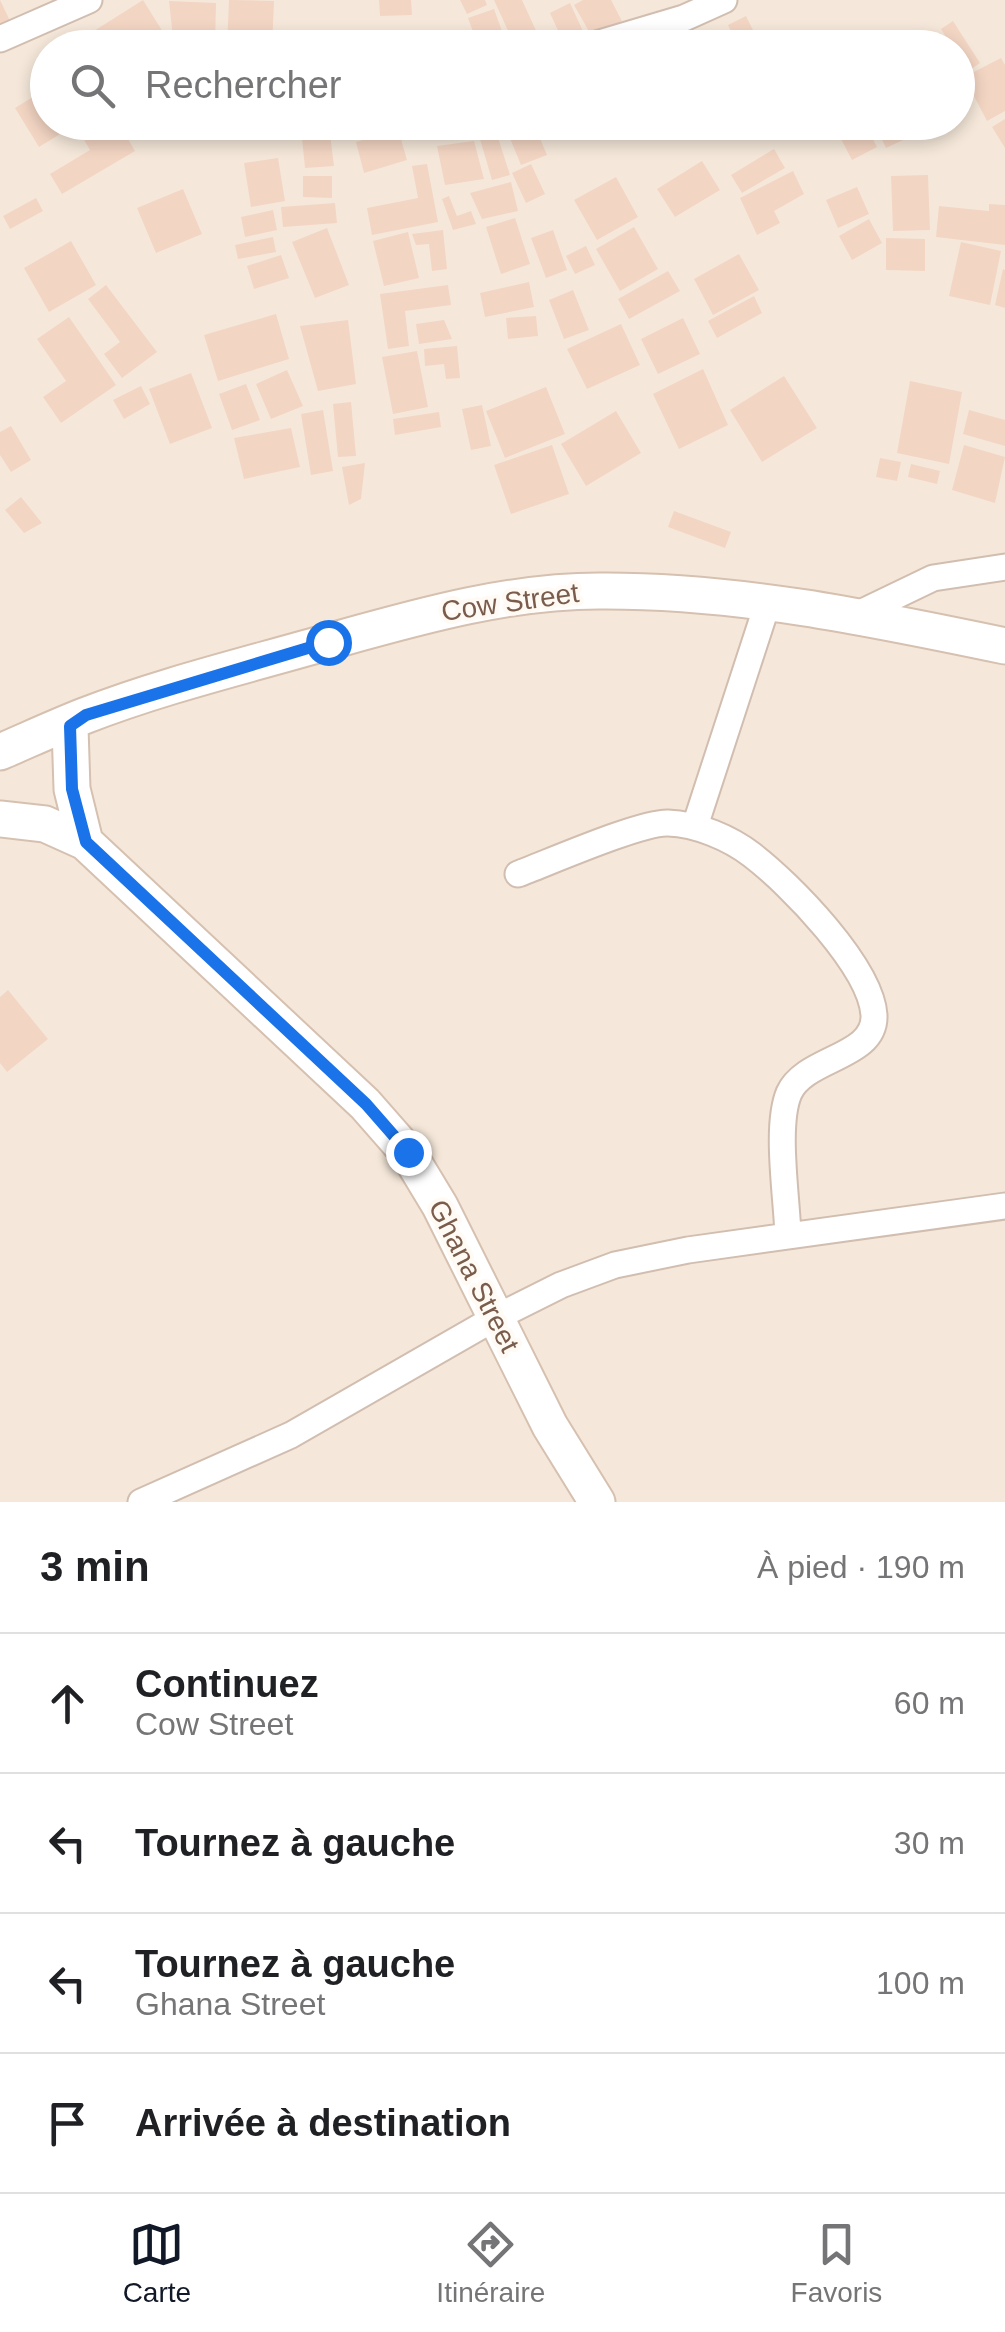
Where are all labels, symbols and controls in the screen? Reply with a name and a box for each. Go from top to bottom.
search box [30,30,975,140]
icon: search [65,58,120,113]
text: Rechercher [145,64,341,106]
street label: Cow Street [439,577,581,627]
route start [306,620,352,666]
route end [386,1130,432,1176]
street label: Ghana Street [422,1195,526,1357]
text: 3 min [40,1543,150,1590]
text: À pied · 190 m [757,1549,965,1585]
text: Continuez [135,1663,319,1705]
icon: ahead [40,1676,95,1731]
text: 60 m [894,1685,965,1721]
text: Cow Street [135,1706,293,1742]
icon: left [40,1816,95,1871]
text: Tournez à gauche [135,1822,455,1864]
text: 30 m [894,1825,965,1861]
text: Tournez à gauche [135,1943,455,1985]
icon: left [40,1956,95,2011]
text: 100 m [876,1965,965,2001]
text: Ghana Street [135,1986,325,2022]
icon: arrive [40,2096,95,2151]
text: Arrivée à destination [135,2102,511,2144]
tab: Carte [123,2217,191,2309]
tab: Itinéraire [436,2217,545,2309]
tab: Favoris [791,2217,882,2309]

